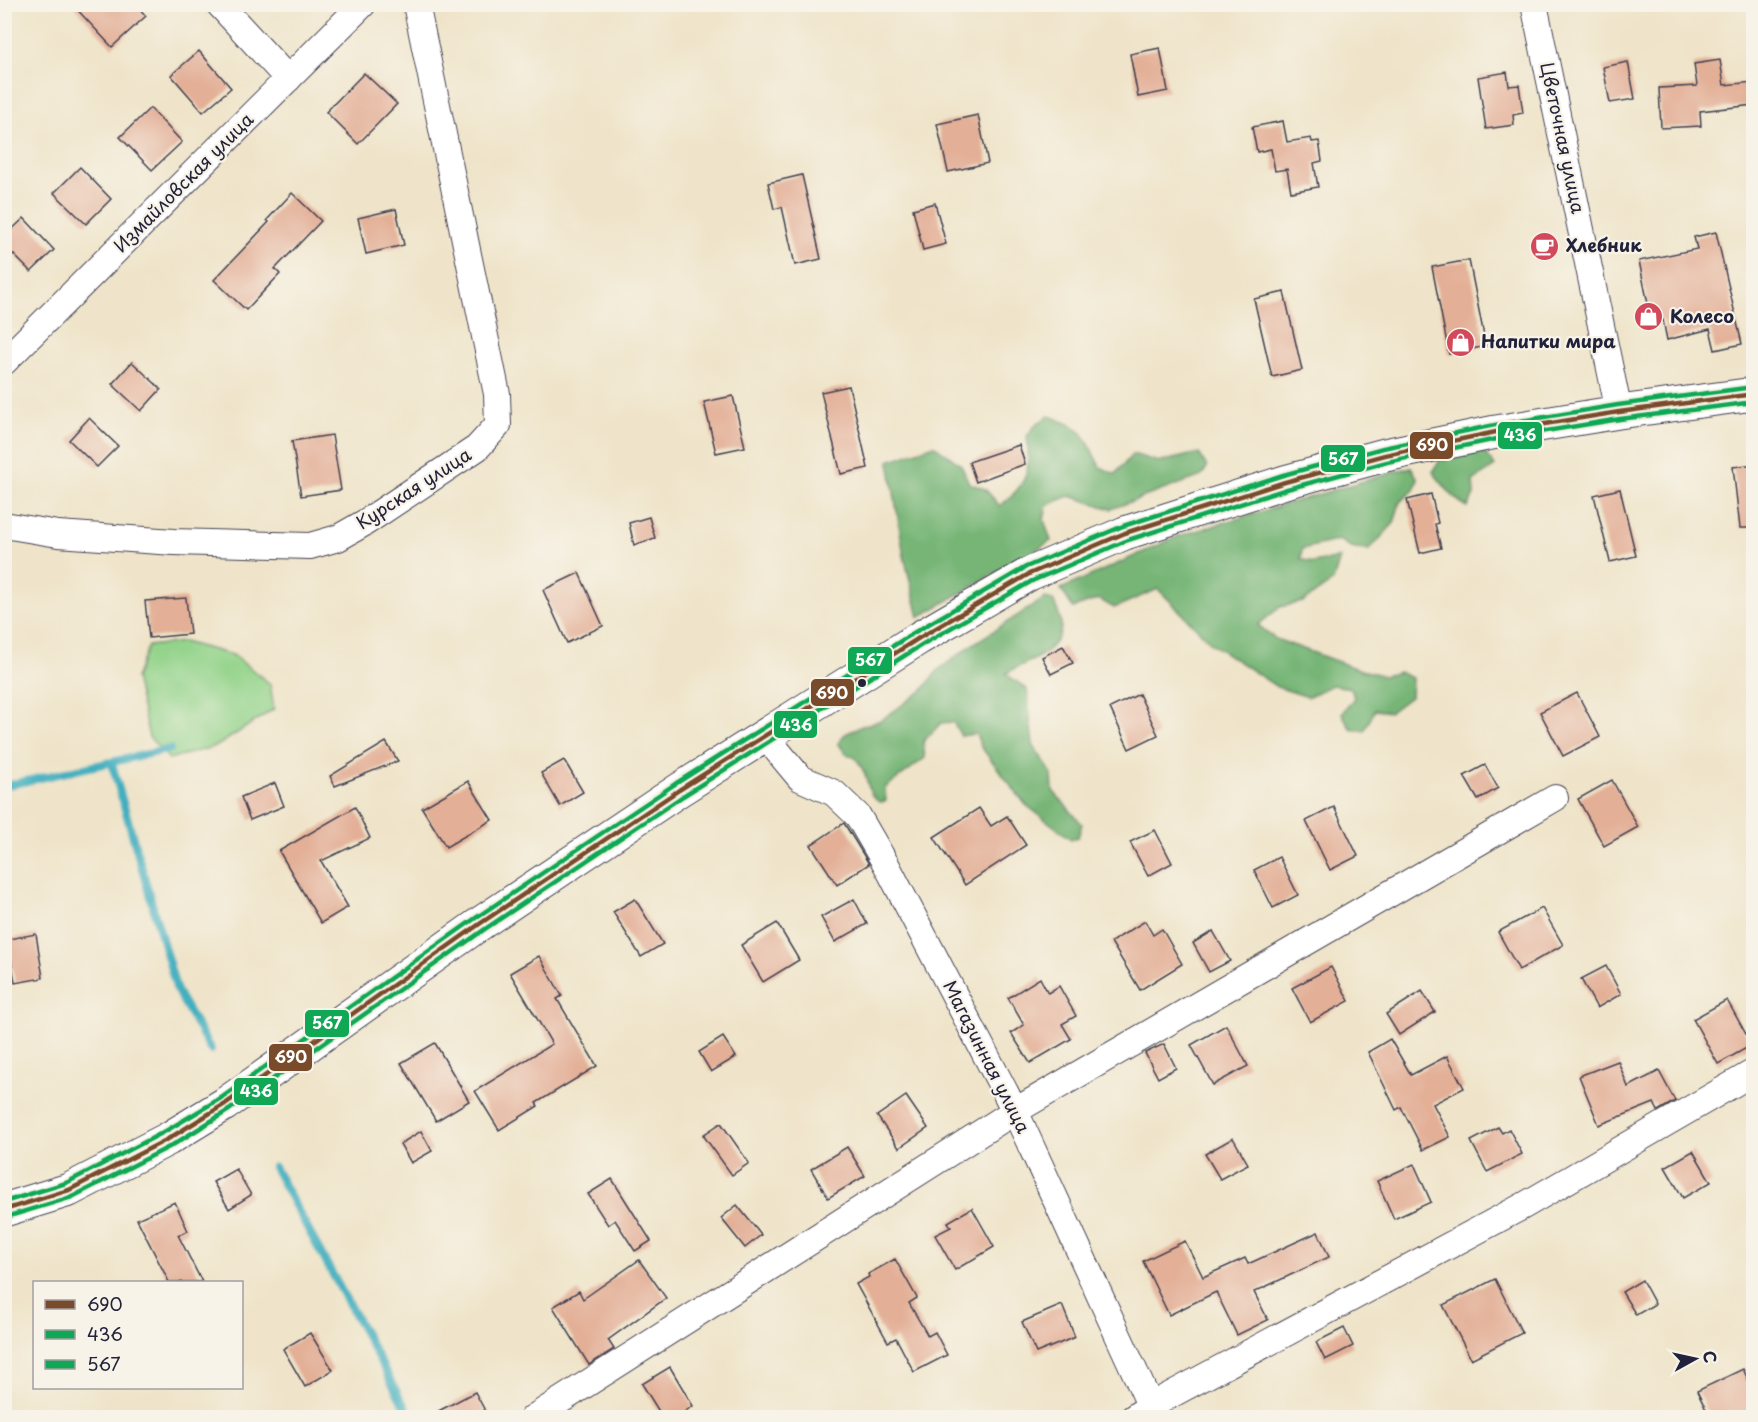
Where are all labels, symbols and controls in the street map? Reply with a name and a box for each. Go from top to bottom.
street label: Цветочная улица [1534,60,1593,216]
street label: Измайловская улица [107,105,260,258]
cafe icon: Хлебник [1529,230,1561,262]
place label: Хлебник [1566,231,1642,258]
shop icon: Колесо [1633,301,1665,333]
place label: Колесо [1670,302,1734,329]
shop icon: Напитки мира [1444,326,1476,358]
place label: Напитки мира [1481,327,1616,354]
line badge: 436 [1497,421,1543,450]
text: 436 [1504,422,1536,446]
line badge: 690 [1409,431,1454,460]
text: 690 [1416,432,1448,456]
street label: Курская улица [350,440,477,535]
line badge: 567 [1320,444,1366,473]
text: 567 [1328,446,1359,470]
line badge: 567 [847,646,893,675]
text: 567 [855,647,886,671]
unlabelled marker [856,677,868,689]
line badge: 690 [810,678,855,707]
text: 690 [816,680,848,704]
line badge: 436 [773,710,818,739]
text: 436 [780,712,812,736]
street label: Магазинная улица [937,975,1038,1138]
line badge: 567 [304,1009,350,1038]
text: 567 [312,1010,343,1034]
line badge: 690 [268,1043,313,1072]
text: 690 [275,1044,307,1068]
line badge: 436 [233,1077,279,1106]
text: 436 [240,1078,272,1102]
legend [33,1281,243,1389]
text: 690 [87,1290,123,1317]
text: 436 [87,1320,123,1347]
north arrow [1665,1329,1725,1389]
text: С [1698,1349,1724,1364]
text: 567 [87,1350,121,1377]

